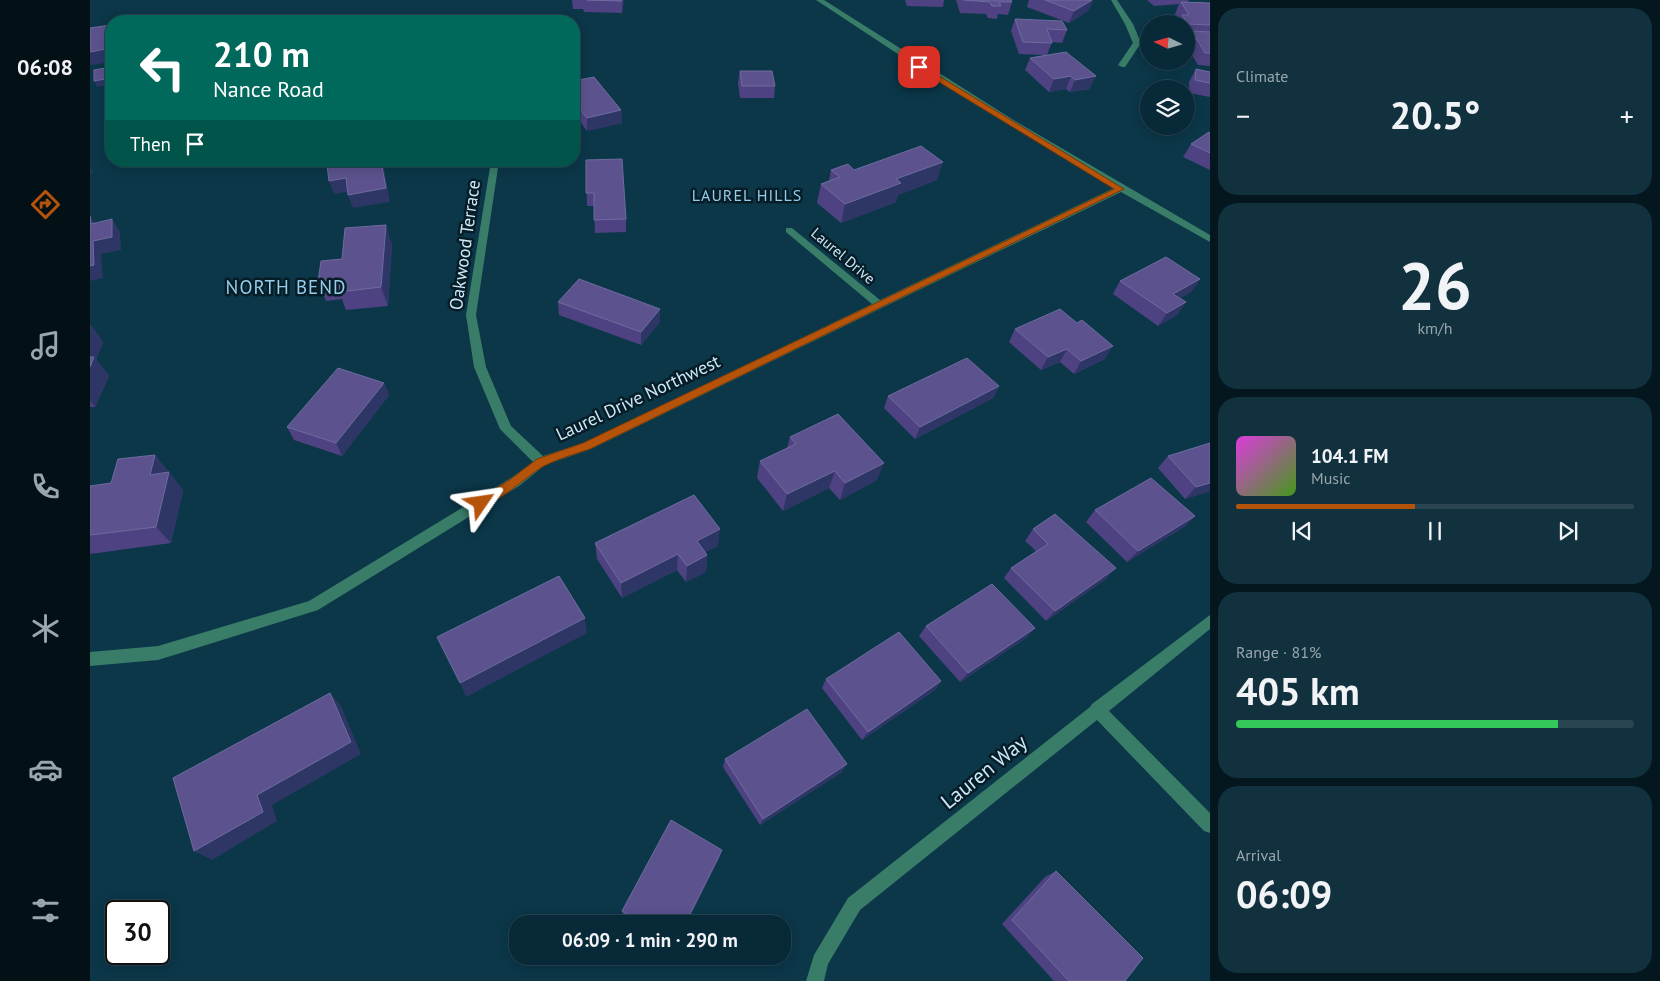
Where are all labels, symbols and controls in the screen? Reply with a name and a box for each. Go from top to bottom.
north arrow [1140,15,1195,70]
map controls [1140,15,1195,135]
text: 210 m [213,31,310,77]
icon: left [130,35,195,100]
pin [898,46,940,88]
text: 06:08 [17,53,73,81]
icon: arrive [905,53,933,81]
text: Climate [1236,66,1288,86]
text: Nance Road [213,75,324,103]
button: layers [1140,80,1195,135]
text: 20.5° [1390,90,1480,139]
text: − [1236,97,1250,134]
text: + [1620,97,1634,134]
icon: arrive [181,130,209,158]
text: Then [130,132,171,156]
street label: Oakwood Terrace [444,178,485,311]
district label: LAUREL HILLS [692,185,802,205]
icon: directions [28,187,63,222]
street label: Laurel Drive [807,223,879,288]
text: 26 [1398,243,1472,327]
district label: NORTH BEND [226,275,346,299]
text: km/h [1417,318,1453,338]
icon: music [28,328,63,363]
street label: Laurel Drive Northwest [552,349,723,446]
text: 104.1 FM [1311,444,1388,468]
text: Music [1311,468,1351,488]
icon: phone [28,469,63,504]
position arrow [454,476,506,528]
icon: previous [1288,517,1316,545]
icon: pause [1421,517,1449,545]
icon: next [1554,517,1582,545]
icon: climate [28,611,63,646]
text: Range · 81% [1236,642,1321,662]
text: 405 km [1236,666,1360,715]
street label: Lauren Way [935,728,1033,815]
icon: car [28,752,63,787]
text: Arrival [1236,845,1281,865]
text: 06:09 [1236,869,1332,918]
icon: filters [28,893,63,928]
speed limit sign: 30 [105,900,170,965]
text: 06:09 · 1 min · 290 m [562,928,738,952]

